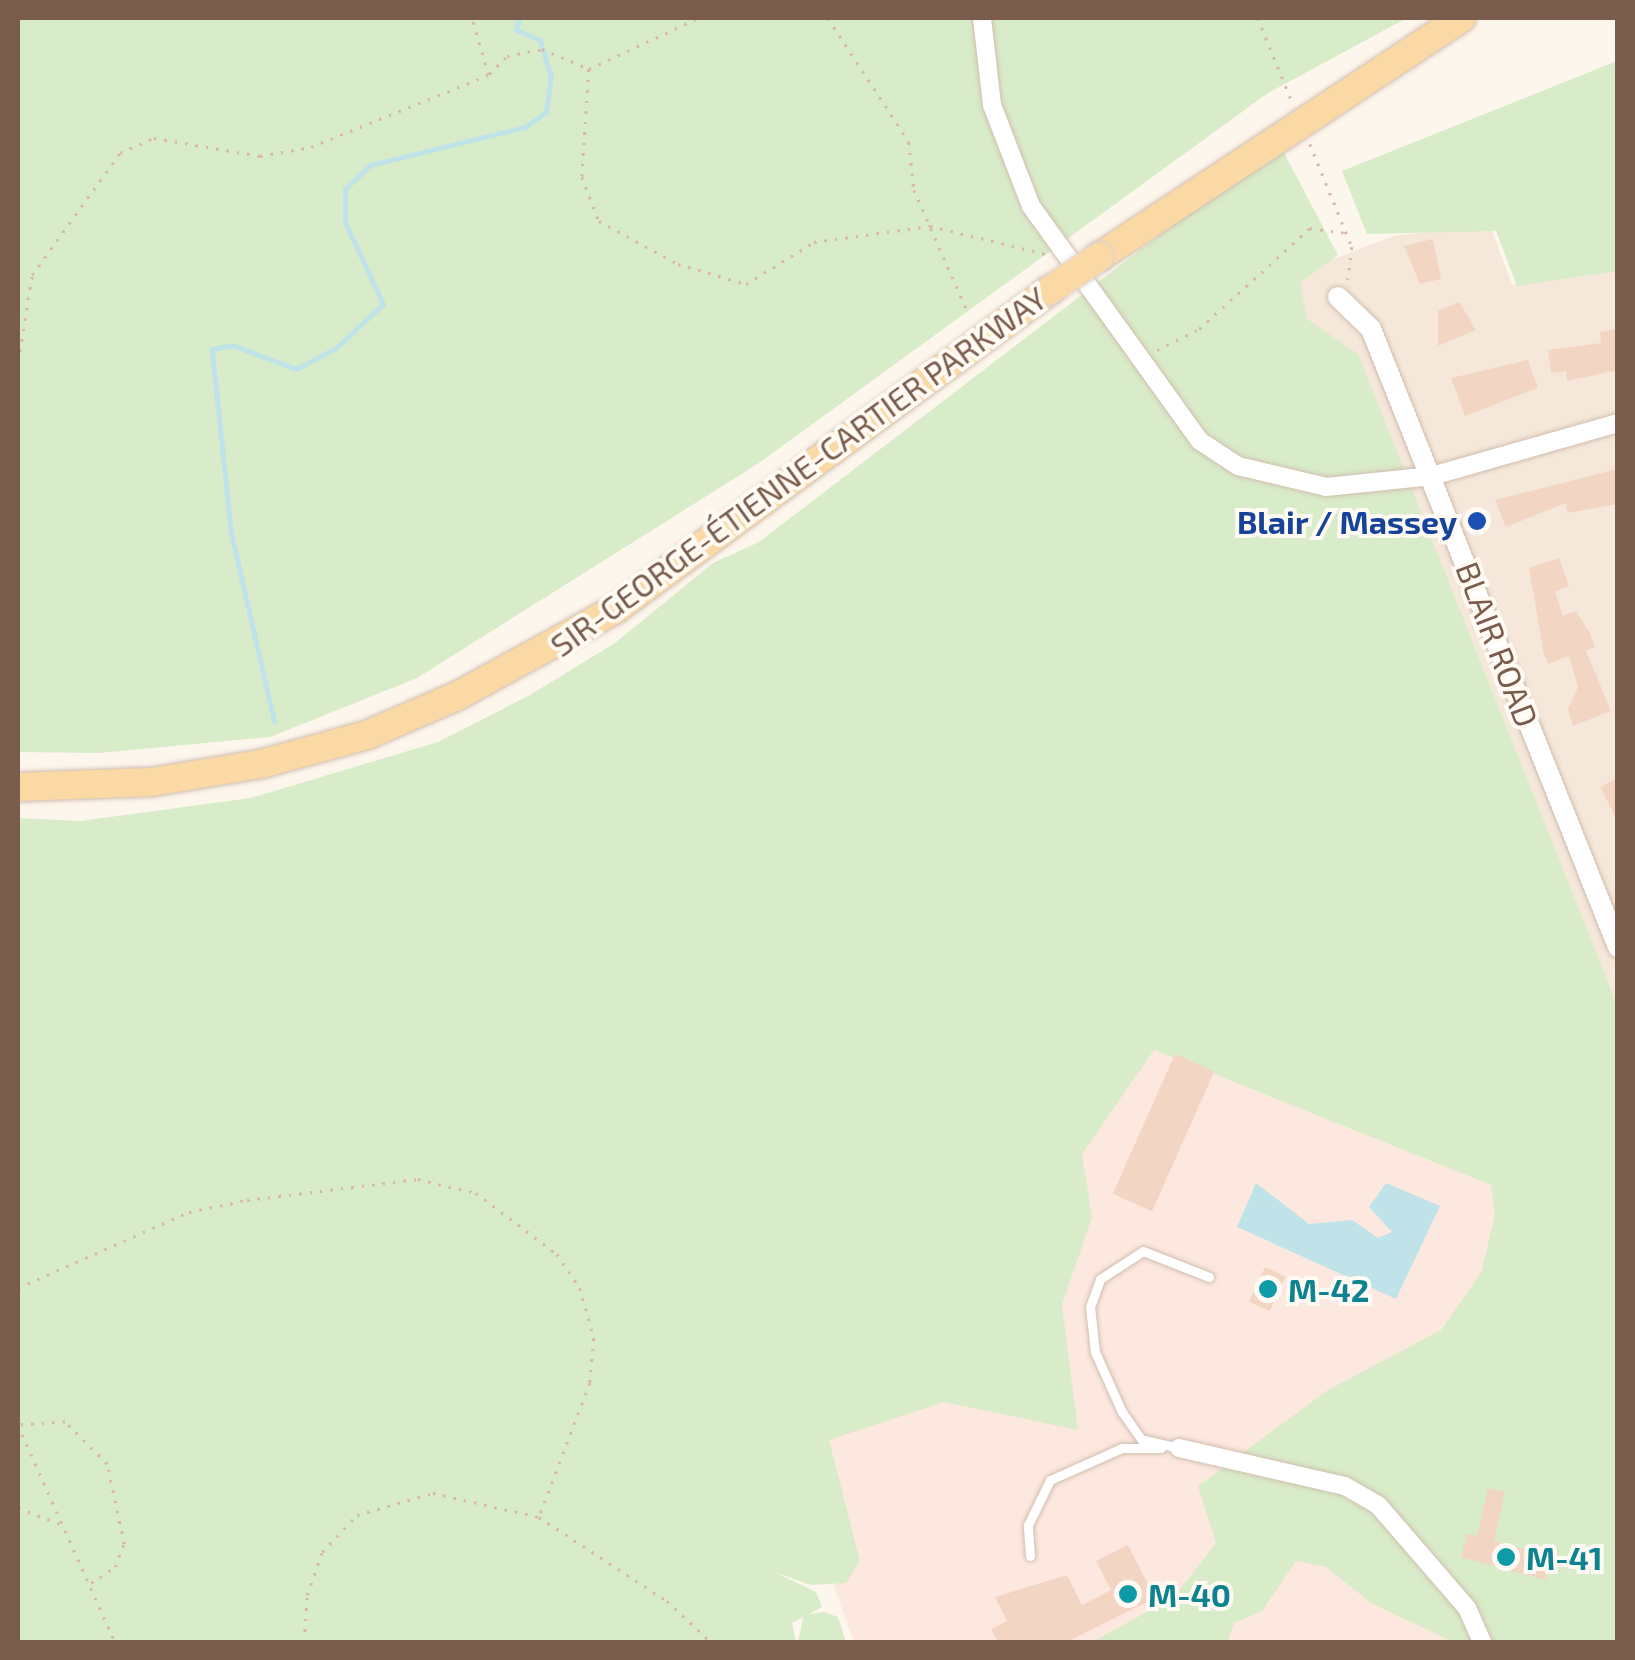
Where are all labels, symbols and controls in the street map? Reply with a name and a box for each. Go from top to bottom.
street label: SIR-GEORGE-ÉTIENNE-CARTIER PARKWAY [543,278,1053,664]
place label: Blair / Massey [1236,502,1457,540]
marker: Blair / Massey [1466,510,1488,532]
street label: BLAIR ROAD [1449,556,1547,732]
place label: M-42 [1288,1270,1369,1308]
marker: M-42 [1257,1278,1279,1300]
place label: M-41 [1526,1538,1603,1576]
marker: M-41 [1495,1546,1517,1568]
place label: M-40 [1148,1575,1231,1613]
marker: M-40 [1117,1583,1139,1605]

